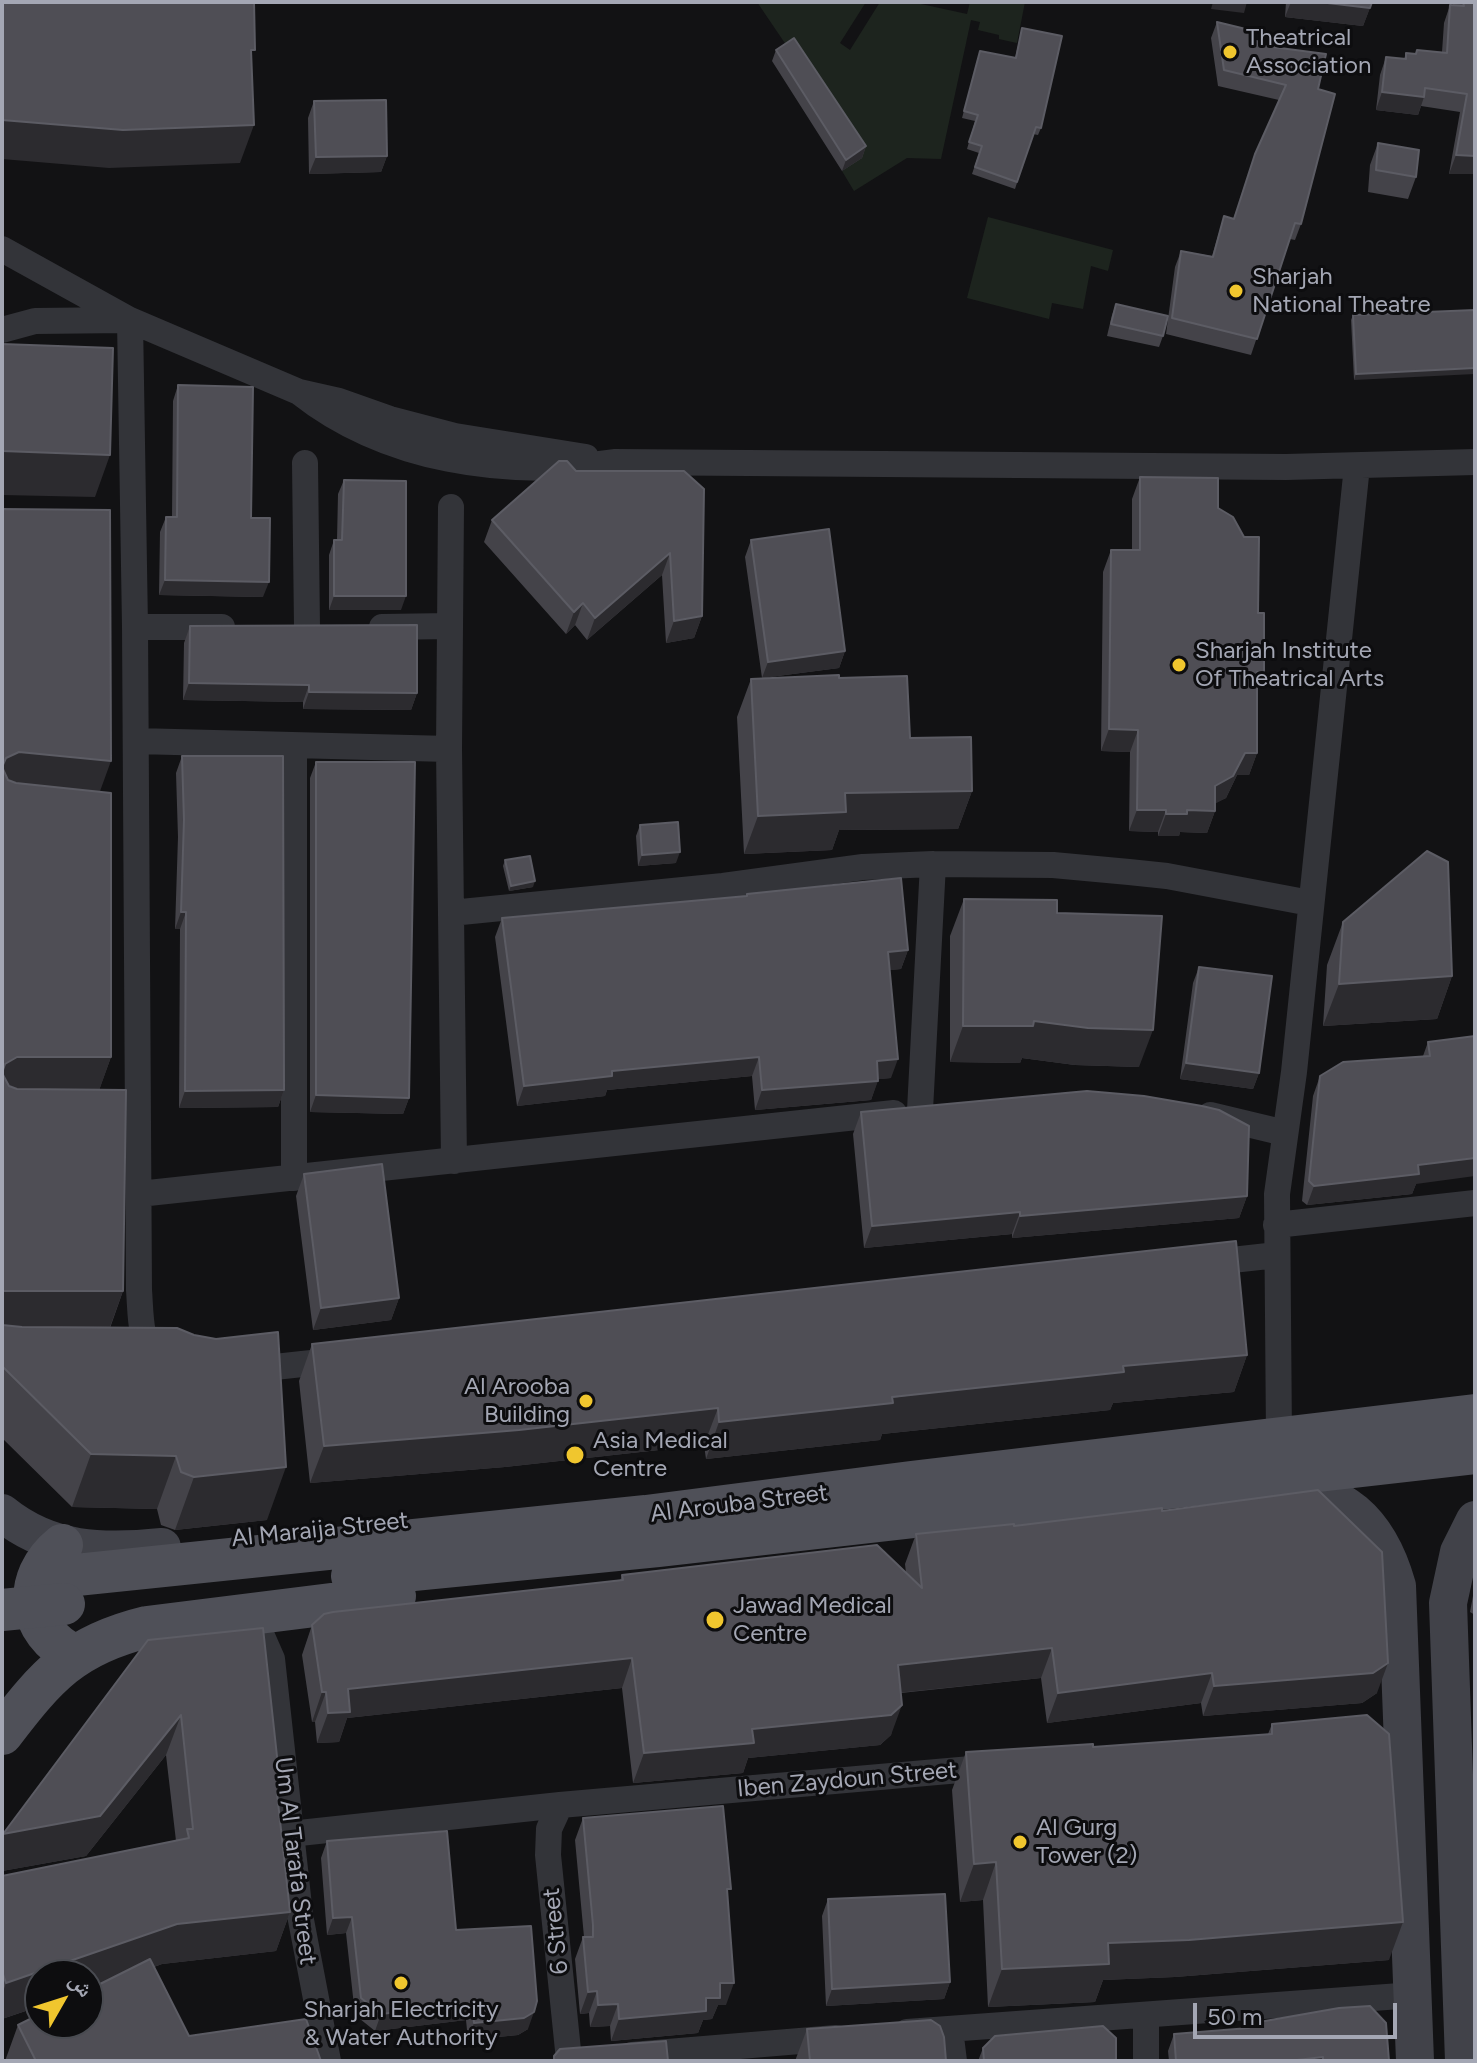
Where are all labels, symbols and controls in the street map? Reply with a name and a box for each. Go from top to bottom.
place label: Theatrical Association [1246,24,1371,80]
marker: Theatrical Association [1221,43,1239,61]
place label: Sharjah National Theatre [1252,263,1430,319]
marker: Sharjah National Theatre [1227,282,1245,300]
place label: Sharjah Institute Of Theatrical Arts [1195,637,1384,693]
marker: Sharjah Institute Of Theatrical Arts [1170,656,1188,674]
place label: Al Arooba Building [464,1373,570,1429]
marker: Al Arooba Building [577,1392,595,1410]
place label: Asia Medical Centre [593,1427,728,1483]
marker: Asia Medical Centre [564,1444,586,1466]
street label: Al Arouba Street [649,1479,829,1529]
street label: Al Maraija Street [230,1506,410,1554]
place label: Jawad Medical Centre [733,1592,892,1648]
marker: Jawad Medical Centre [704,1609,726,1631]
street label: Um Al Tarafa Street [268,1755,322,1967]
street label: Iben Zaydoun Street [736,1756,958,1804]
place label: Al Gurg Tower (2) [1036,1814,1137,1870]
marker: Al Gurg Tower (2) [1011,1833,1029,1851]
street label: 6 Street [537,1886,575,1976]
north arrow [24,1959,104,2039]
text: ش [64,1967,99,2002]
marker: Sharjah Electricity & Water Authority [392,1974,410,1992]
scale bar [1197,1987,1401,2037]
place label: Sharjah Electricity & Water Authority [303,1996,499,2052]
text: 50 m [1207,2002,1263,2031]

